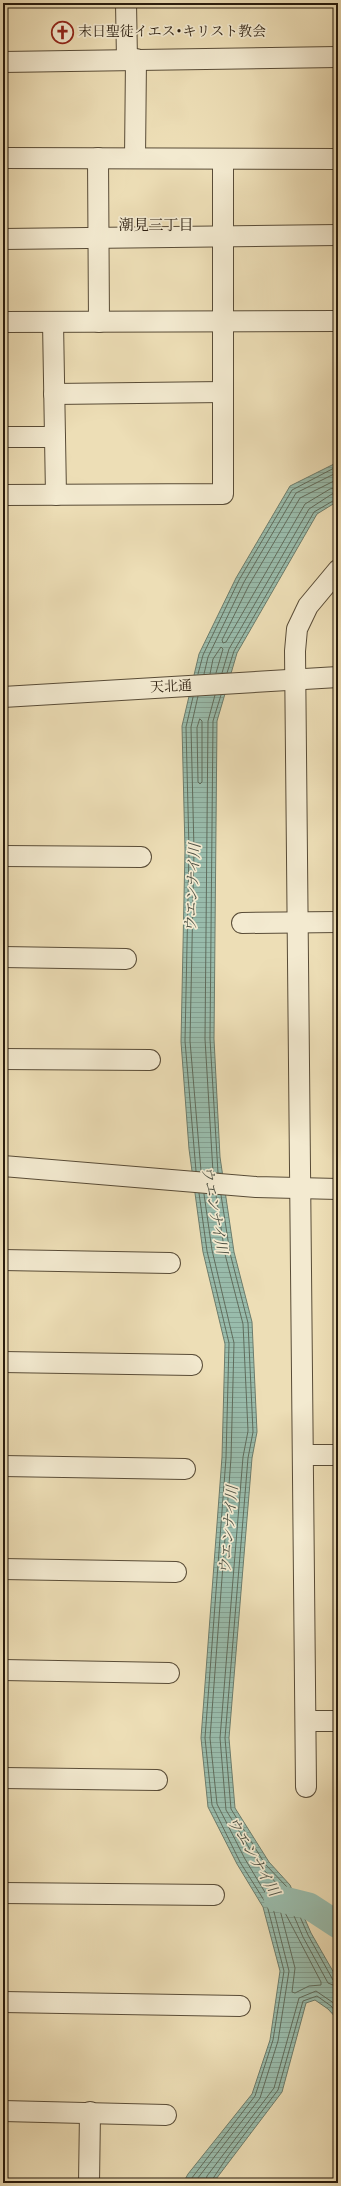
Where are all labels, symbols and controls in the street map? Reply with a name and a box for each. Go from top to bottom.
church icon: 末日聖徒イエス•キリスト教会 [49,19,75,45]
place label: 末日聖徒イエス•キリスト教会 [78,24,266,39]
district label: 潮見三丁目 [118,217,194,234]
street label: 天北通 [150,678,192,695]
water label: ウエンナイ川 [183,841,204,933]
water label: ウエンナイ川 [198,1165,229,1257]
water label: ウエンナイ川 [218,1483,242,1575]
water label: ウエンナイ川 [223,1814,283,1901]

